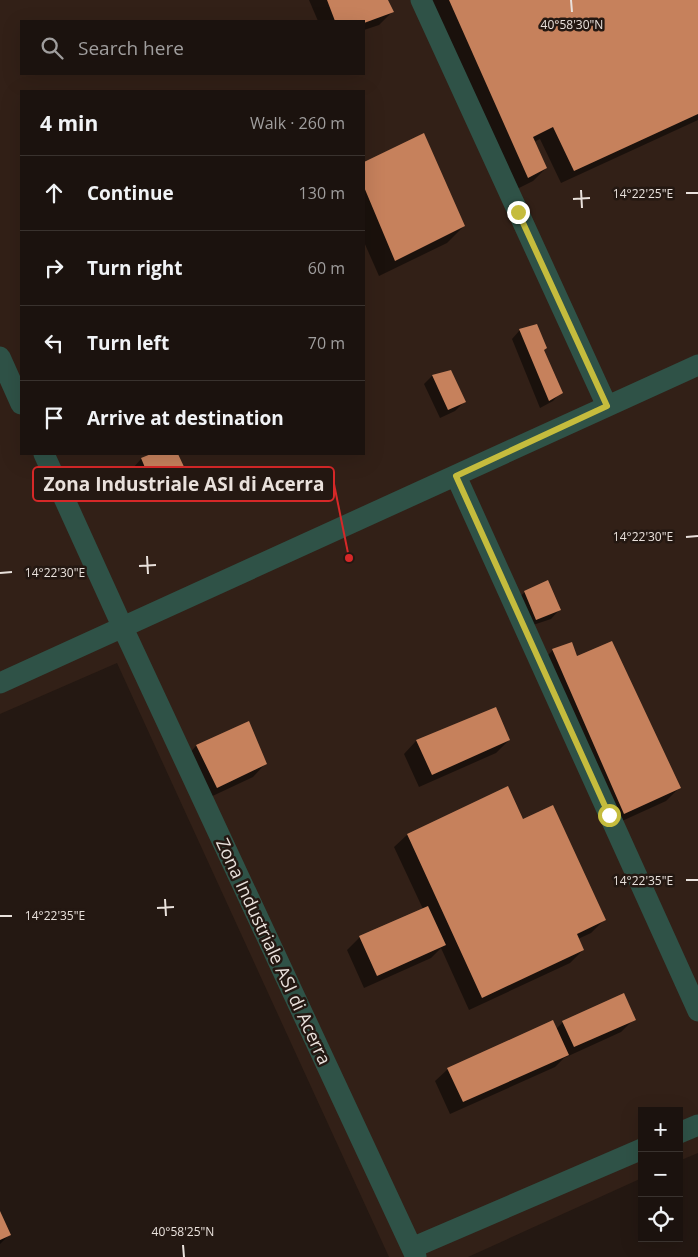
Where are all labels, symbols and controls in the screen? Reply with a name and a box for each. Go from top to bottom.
text: 40°58'30"N [541,16,603,33]
search box [20,20,365,75]
icon: search [38,34,66,62]
text: Search here [78,35,184,61]
text: 4 min [40,109,98,137]
text: Walk · 260 m [250,112,345,134]
icon: ahead [40,179,68,207]
text: Continue [87,180,174,206]
text: 130 m [299,182,345,204]
text: 14°22'25"E [613,185,673,202]
route end [507,201,530,224]
icon: right [40,254,68,282]
text: Turn right [87,255,182,281]
text: 60 m [308,257,345,279]
icon: left [40,329,68,357]
text: Turn left [87,330,169,356]
text: 70 m [308,332,345,354]
icon: arrive [40,404,68,432]
text: Arrive at destination [87,405,284,431]
callout: Zona Industriale ASI di Acerra [33,467,334,501]
text: Zona Industriale ASI di Acerra [44,471,324,497]
text: 14°22'30"E [613,528,673,545]
text: 14°22'30"E [25,564,85,581]
route start [598,804,621,827]
street label: Zona Industriale ASI di Acerra [211,834,337,1068]
text: 14°22'35"E [613,872,673,889]
text: 14°22'35"E [25,907,85,924]
map controls [638,1107,683,1242]
button: + [638,1107,683,1152]
button: − [638,1152,683,1197]
button: locate [638,1197,683,1242]
text: 40°58'25"N [152,1223,214,1240]

